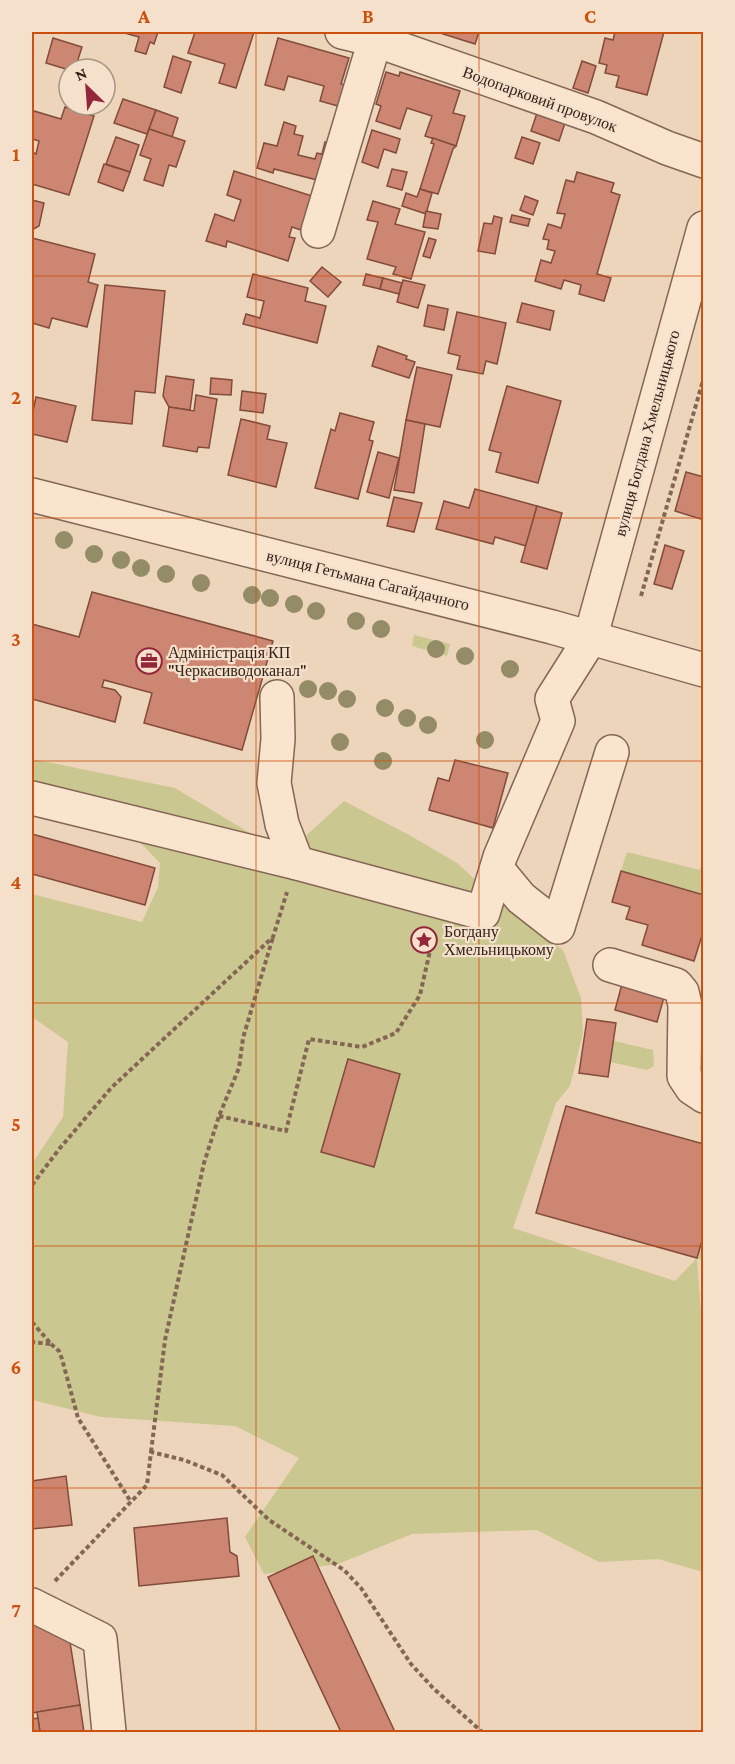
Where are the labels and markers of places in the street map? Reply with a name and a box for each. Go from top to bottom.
place label: Адміністрація КП "Черкасиводоканал" [168,644,306,680]
office icon: Адміністрація КП "Черкасиводоканал" [134,646,164,676]
place label: Богдану Хмельницькому [444,923,554,959]
place icon: Богдану Хмельницькому [409,925,439,955]

